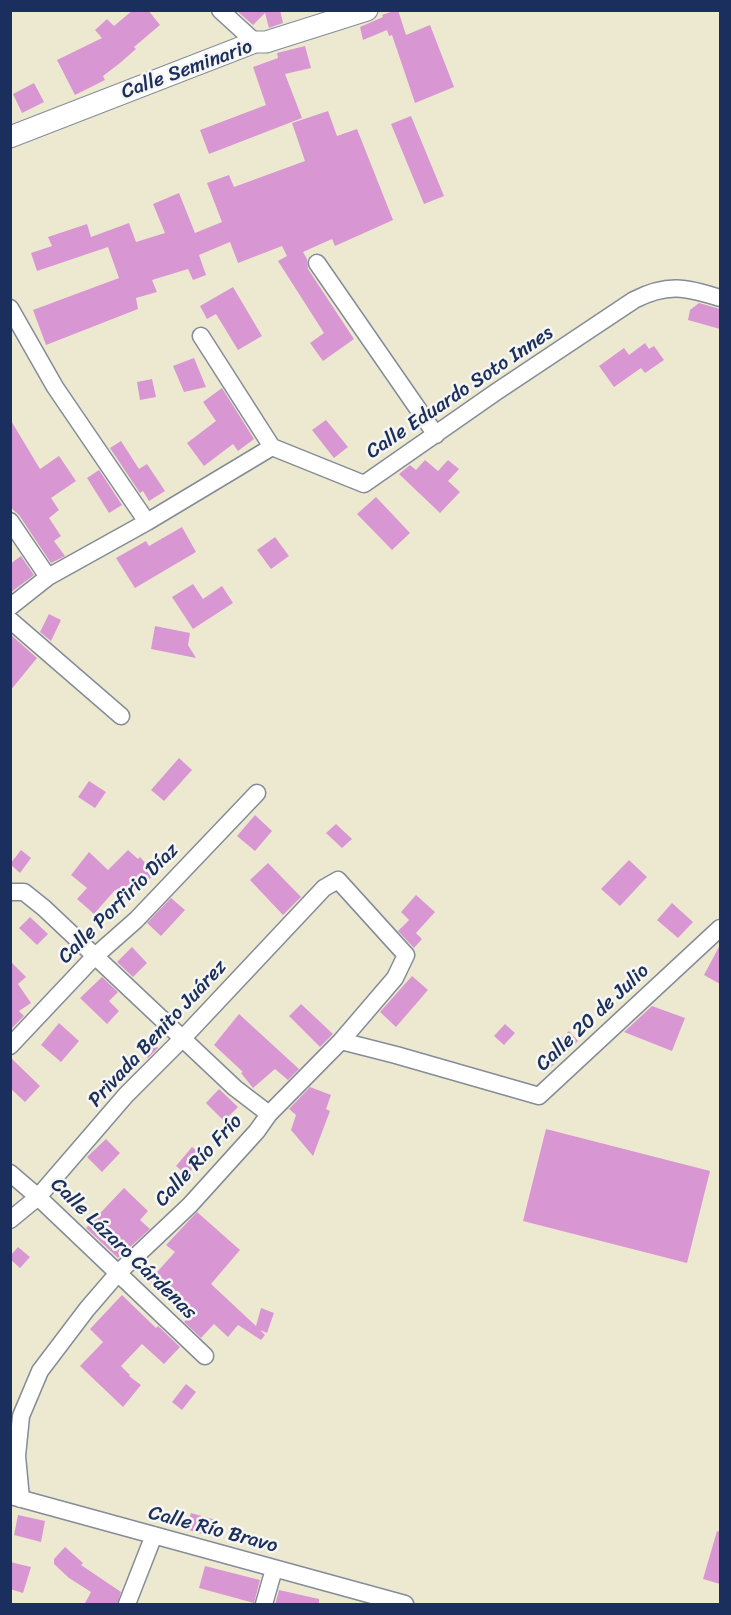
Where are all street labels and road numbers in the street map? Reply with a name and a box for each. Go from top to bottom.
street label: Calle Seminario [118,35,256,105]
street label: Calle Eduardo Soto Innes [362,321,558,465]
street label: Calle Porfirio Díaz [54,839,184,969]
street label: Privada Benito Juárez [84,956,232,1112]
street label: Calle 20 de Julio [531,959,655,1077]
street label: Calle Río Frío [150,1110,248,1212]
street label: Calle Lázaro Cárdenas [45,1173,201,1325]
street label: Calle Río Bravo [146,1501,280,1559]

